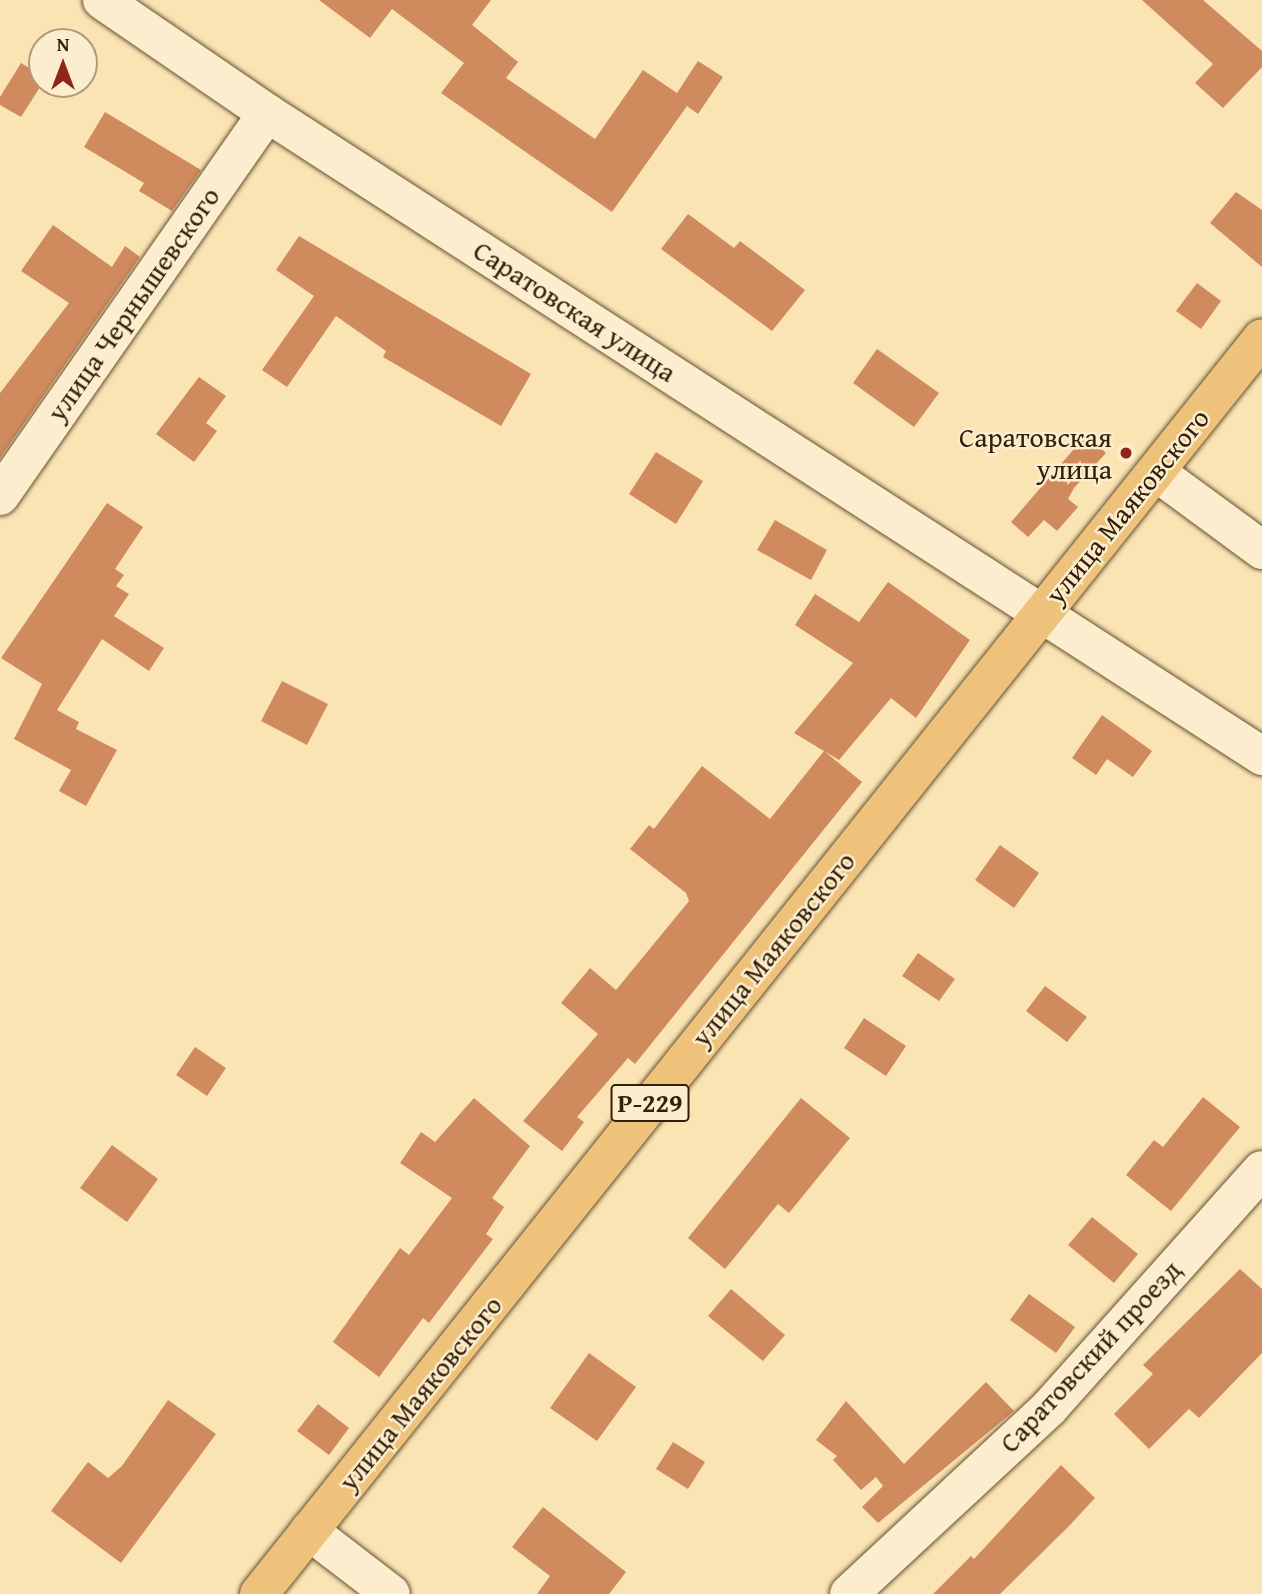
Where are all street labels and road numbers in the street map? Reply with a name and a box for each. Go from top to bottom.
street label: улица Чернышевского [39,180,227,428]
street label: Саратовская улица [467,233,683,389]
street label: улица Маяковского [1038,402,1216,610]
street label: улица Маяковского [684,845,862,1053]
road number: Р-229 [610,1080,690,1126]
street label: Саратовский проезд [992,1253,1188,1459]
street label: улица Маяковского [331,1289,509,1497]

